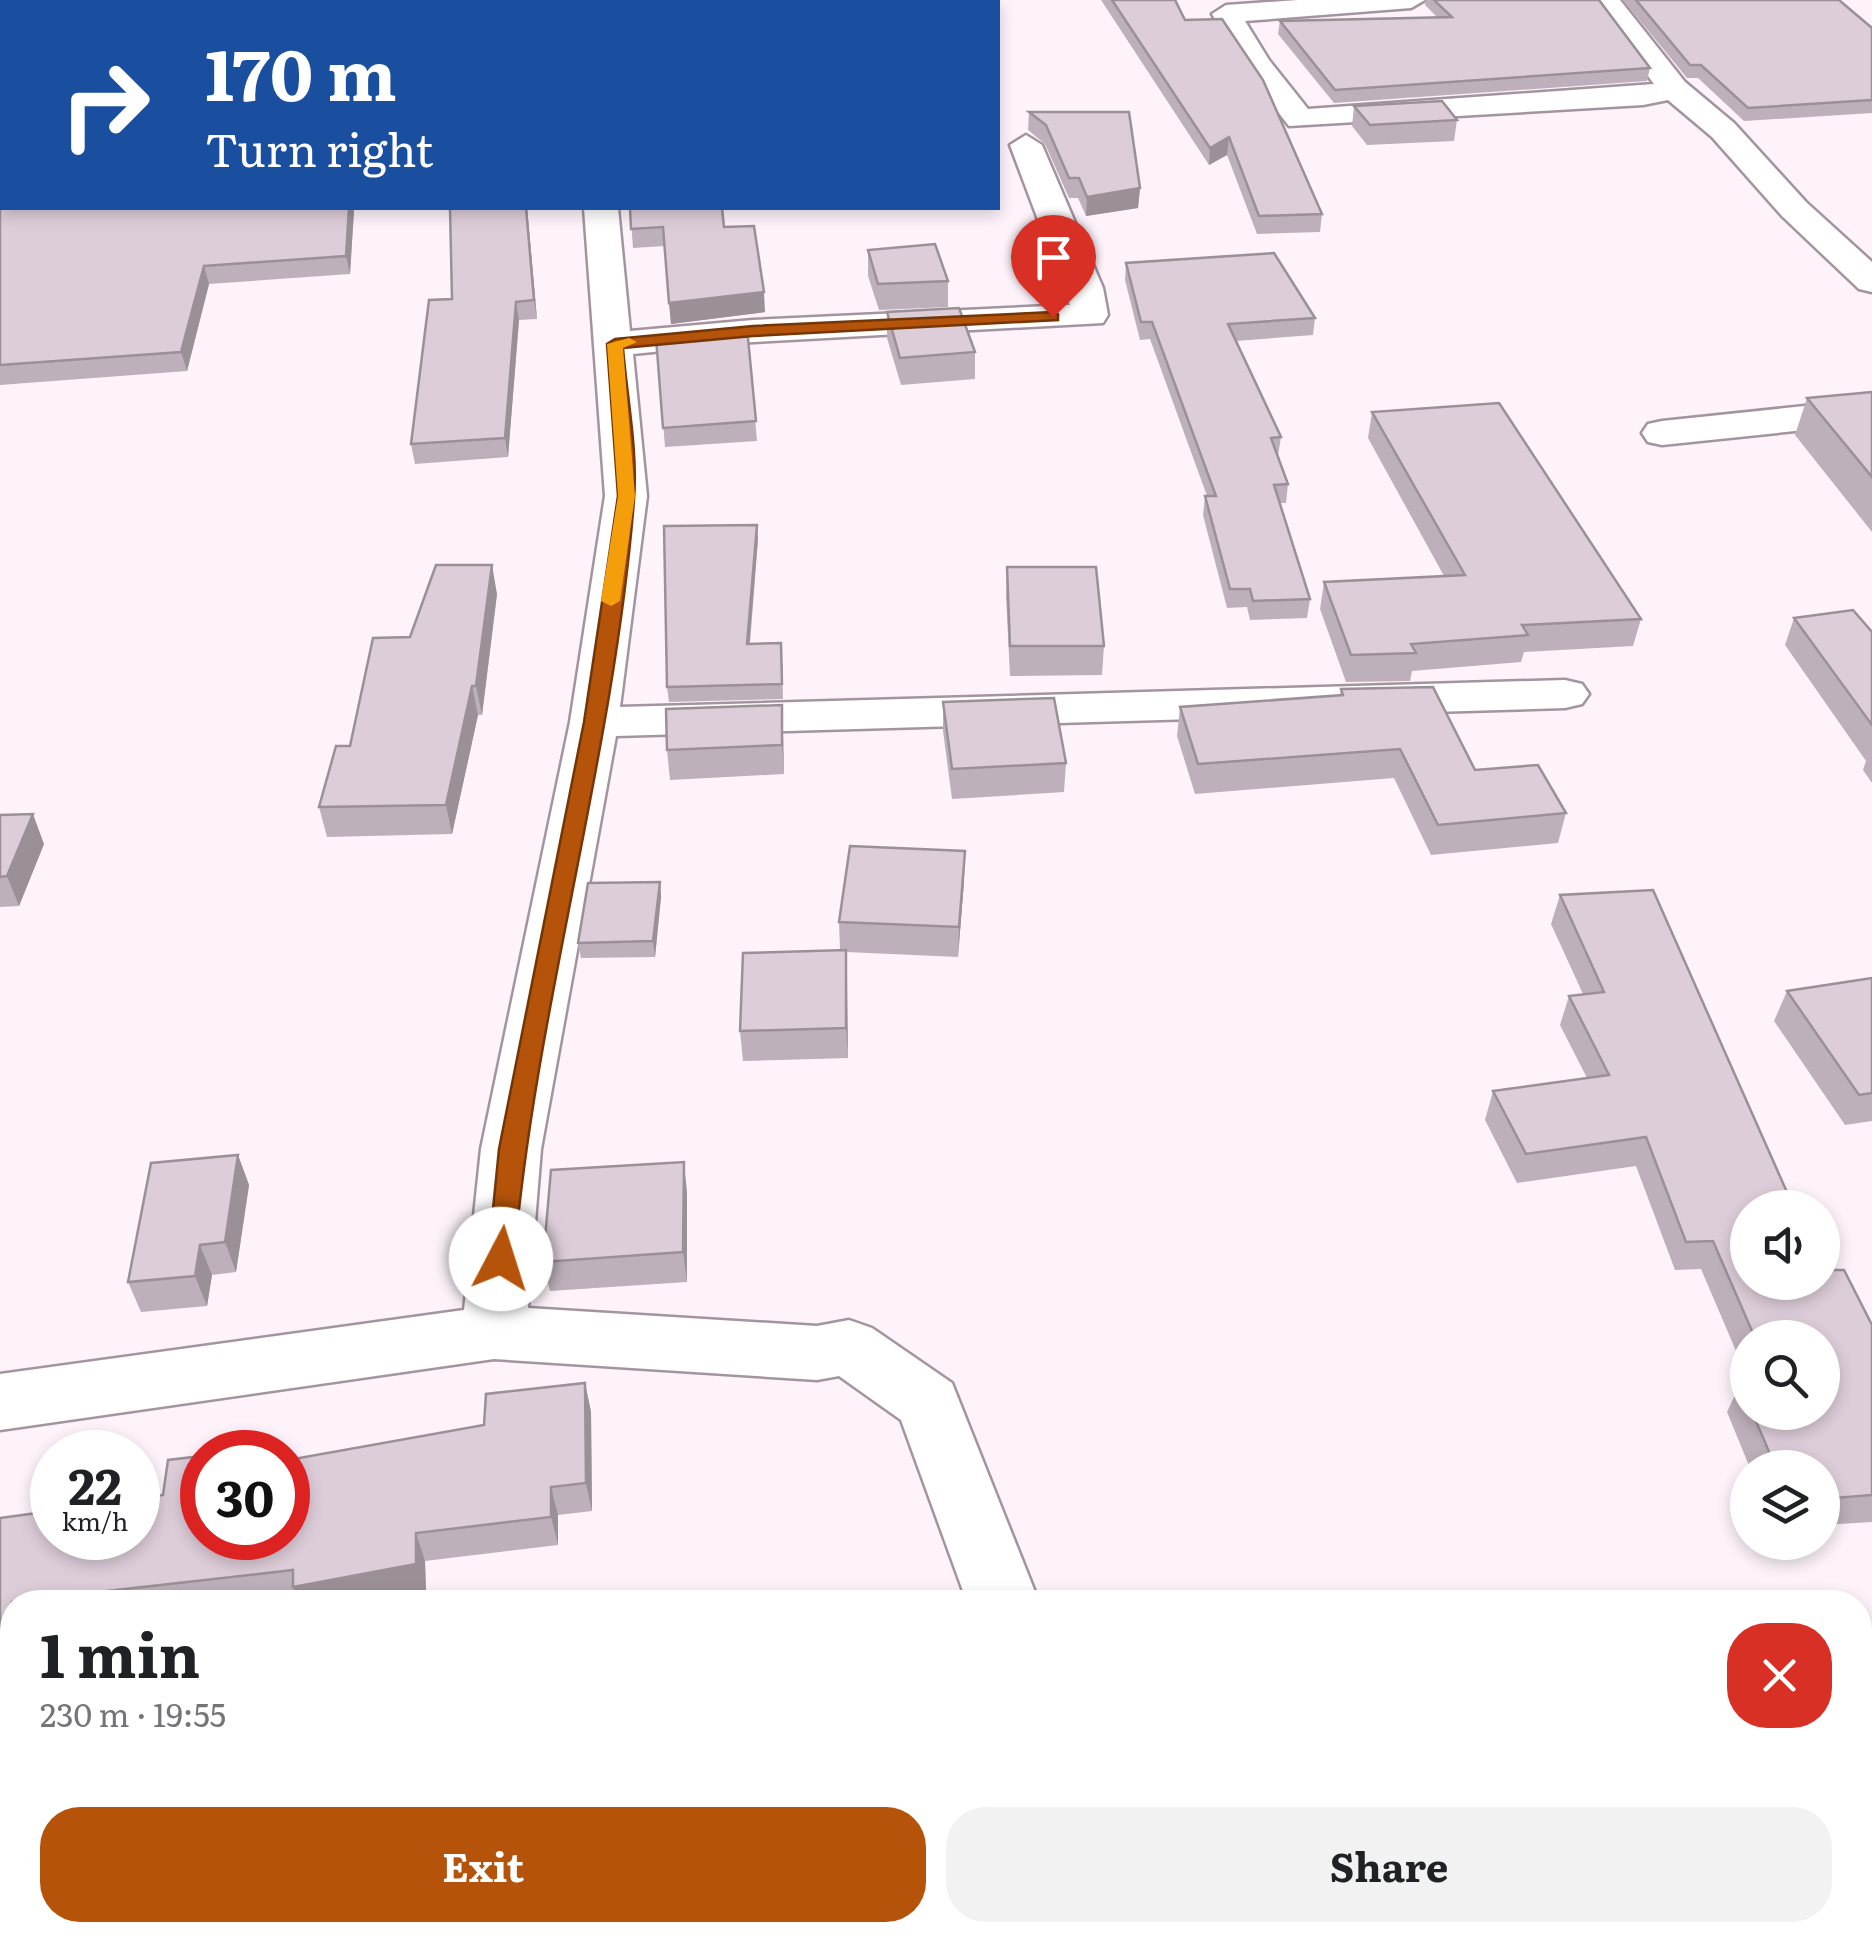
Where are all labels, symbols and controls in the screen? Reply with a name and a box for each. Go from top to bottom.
text: 170 m [205,19,397,123]
icon: right [40,40,170,170]
text: Turn right [205,114,433,181]
pin [1011,215,1096,318]
icon: arrive [1026,230,1081,285]
map controls [1730,1190,1840,1560]
button: sound [1730,1190,1840,1300]
position arrow [449,1207,553,1311]
button: search [1730,1320,1840,1430]
speed limit sign: 30 [180,1430,310,1560]
text: 22 [68,1446,122,1520]
button: layers [1730,1450,1840,1560]
text: km/h [62,1502,128,1539]
text: 1 min [40,1607,200,1696]
button: close [1727,1623,1832,1728]
text: 230 m · 19:55 [40,1689,226,1737]
button: Exit [40,1807,926,1922]
button: Share [946,1807,1832,1922]

